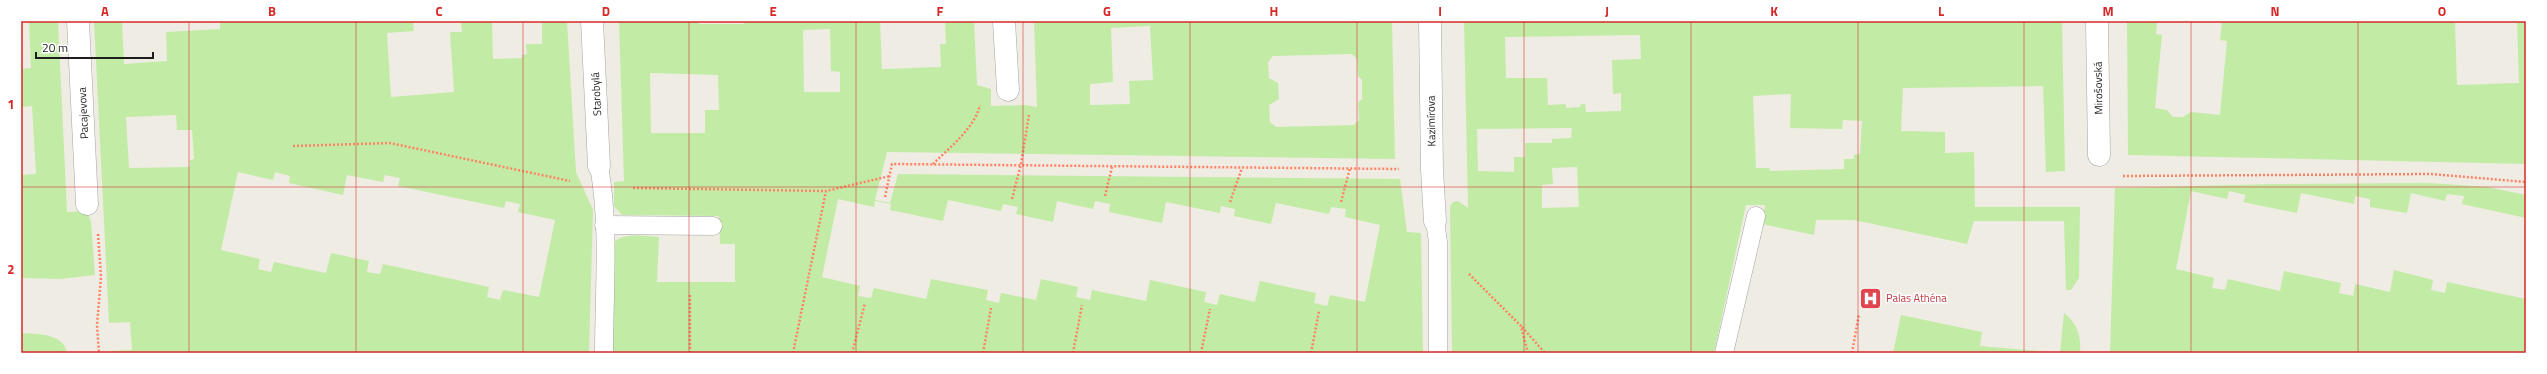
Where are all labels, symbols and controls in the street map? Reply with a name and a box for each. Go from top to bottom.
text: A [101,1,109,21]
text: B [268,1,276,21]
text: C [435,1,443,21]
text: D [602,1,610,21]
text: E [769,1,777,21]
text: F [937,1,944,21]
text: G [1103,1,1111,21]
text: H [1270,1,1278,21]
text: I [1438,1,1442,21]
text: J [1605,1,1609,21]
text: K [1770,1,1778,21]
text: L [1938,1,1944,21]
text: M [2102,1,2114,21]
text: N [2270,1,2280,21]
text: O [2438,1,2446,21]
scale bar [36,34,153,60]
text: 20 m [42,38,68,57]
street label: Mirošovská [2090,61,2106,115]
street label: Starobylá [587,71,605,116]
street label: Pacajevova [74,86,92,139]
text: 1 [7,94,15,114]
street label: Kazimírova [1423,95,1439,147]
text: 2 [7,259,15,279]
hospital icon: Palas Athéna [1857,285,1883,311]
place label: Palas Athéna [1886,290,1947,306]

